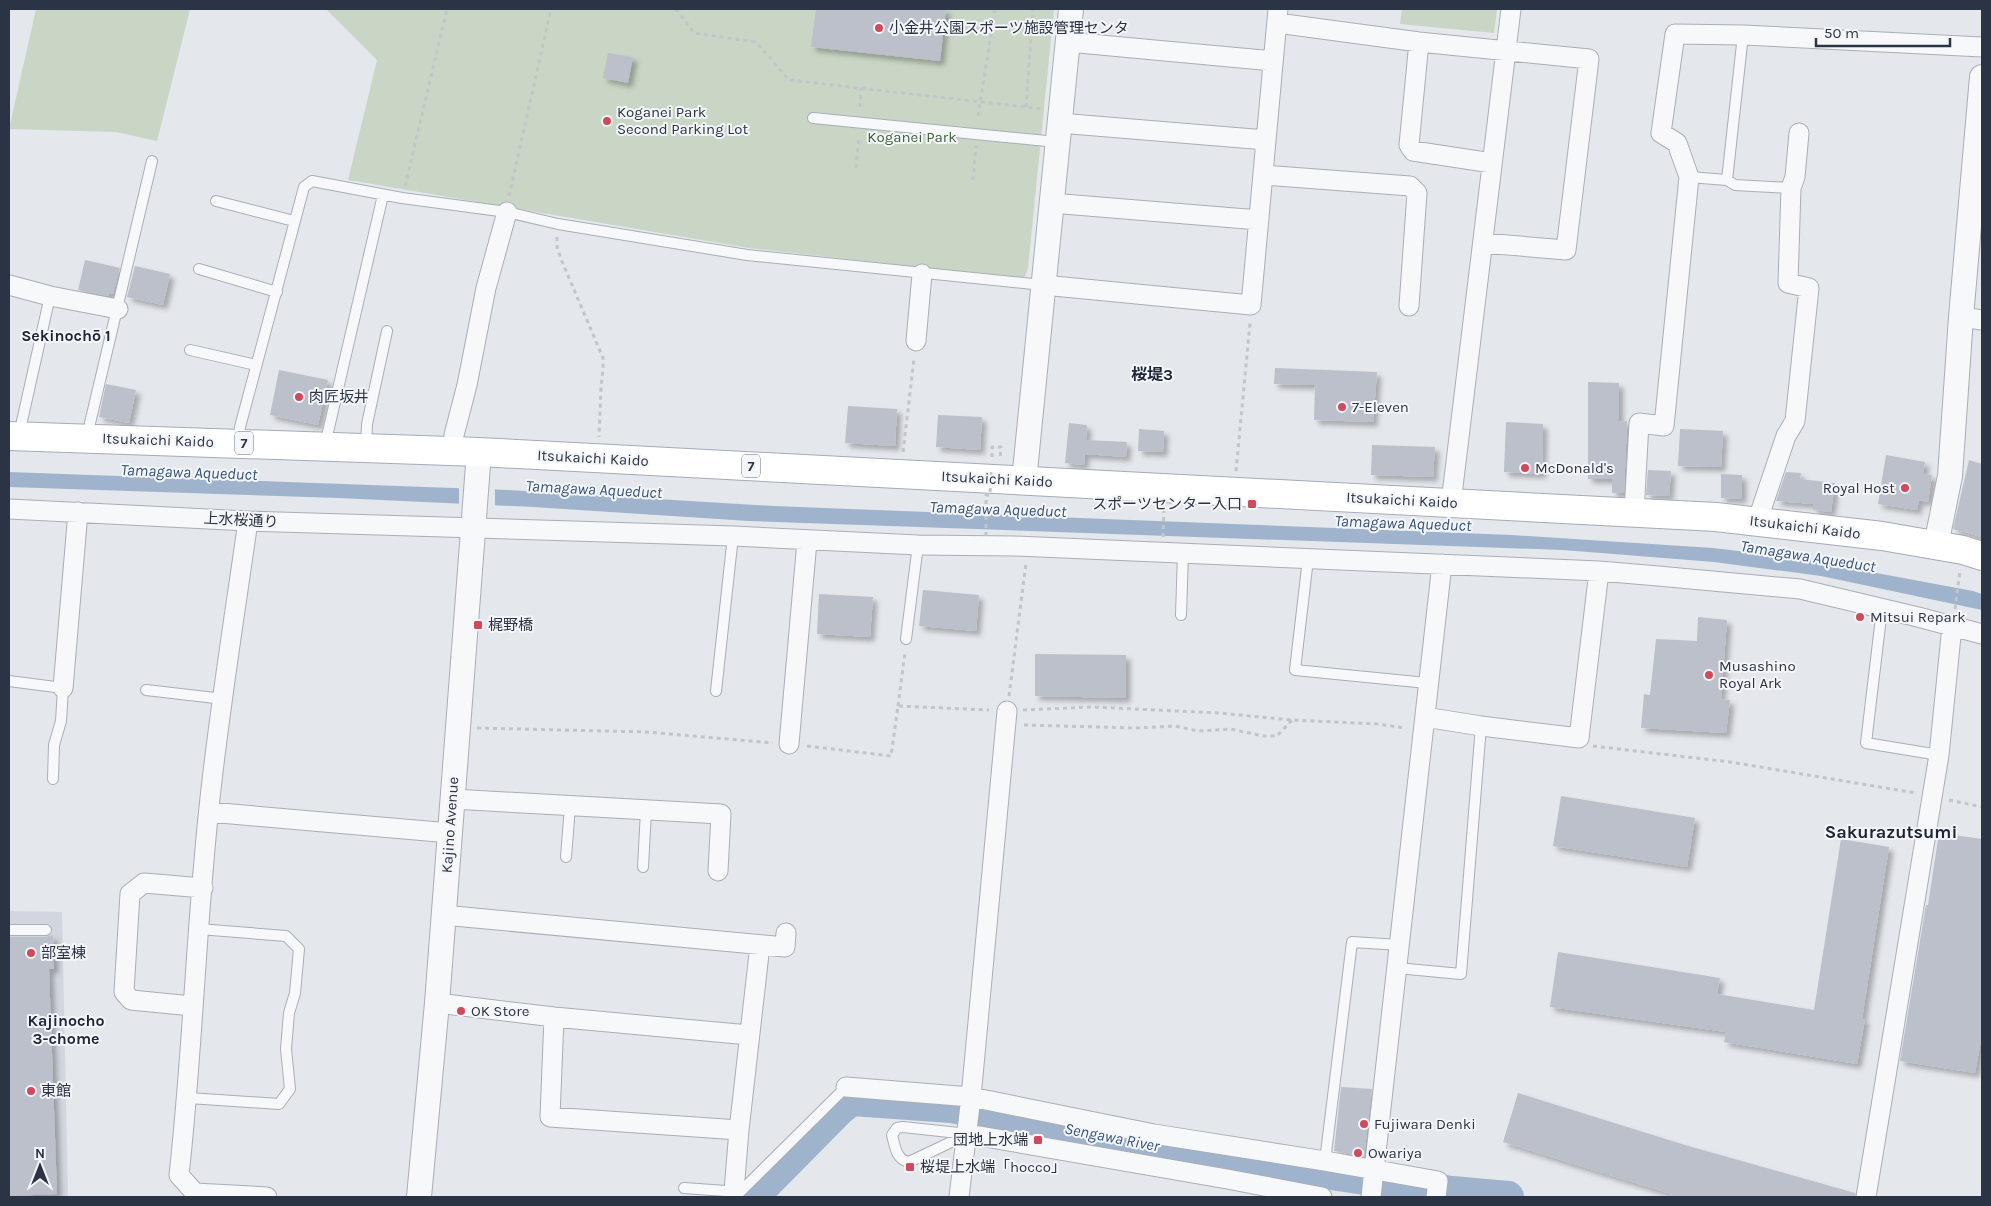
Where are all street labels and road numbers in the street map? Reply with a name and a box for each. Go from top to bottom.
street label: Itsukaichi Kaido [102,429,214,451]
road number: 7 [235,432,253,454]
street label: Itsukaichi Kaido [537,446,649,470]
road number: 7 [742,454,760,478]
street label: Itsukaichi Kaido [941,467,1053,491]
street label: Itsukaichi Kaido [1346,488,1458,512]
street label: 上水桜通り [203,509,279,531]
street label: Itsukaichi Kaido [1748,511,1862,543]
street label: Kajino Avenue [438,776,462,874]

